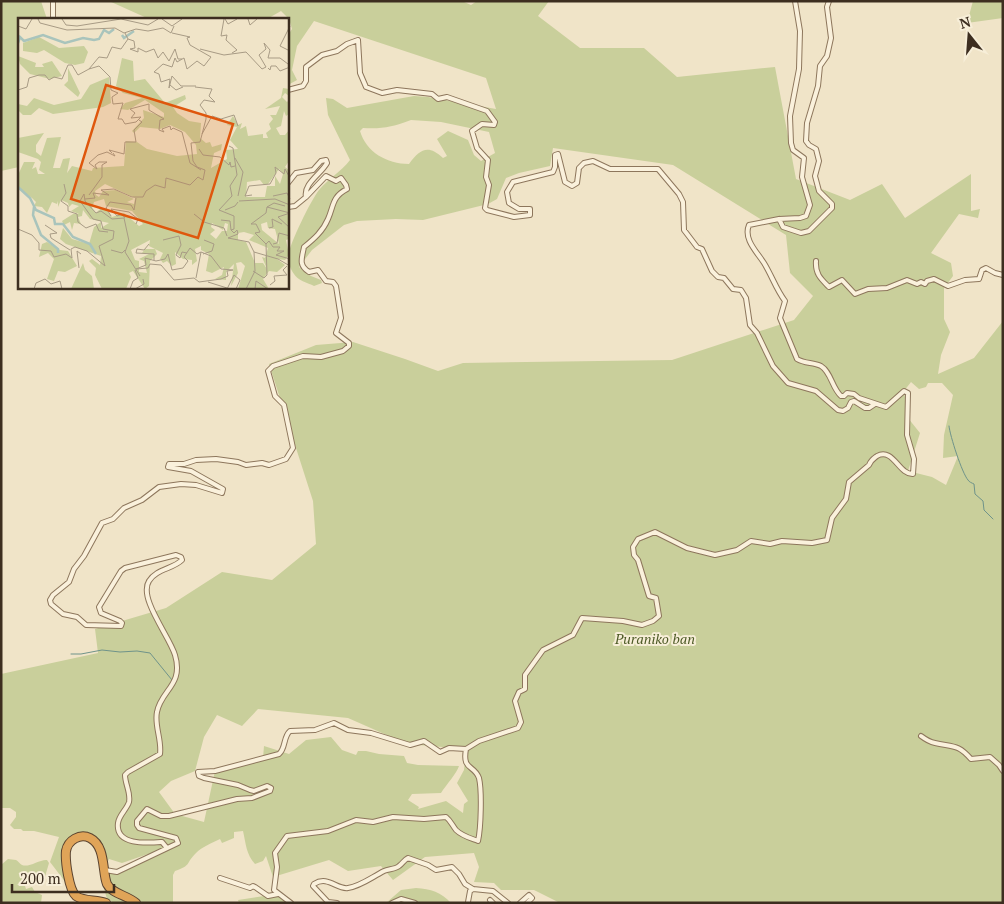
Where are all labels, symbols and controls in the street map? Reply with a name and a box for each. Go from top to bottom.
north arrow [944,10,994,60]
text: N [957,11,973,33]
inset map [18,18,289,289]
park label: Puraniko ban [614,629,695,648]
scale bar [12,862,115,894]
text: 200 m [20,868,61,888]

